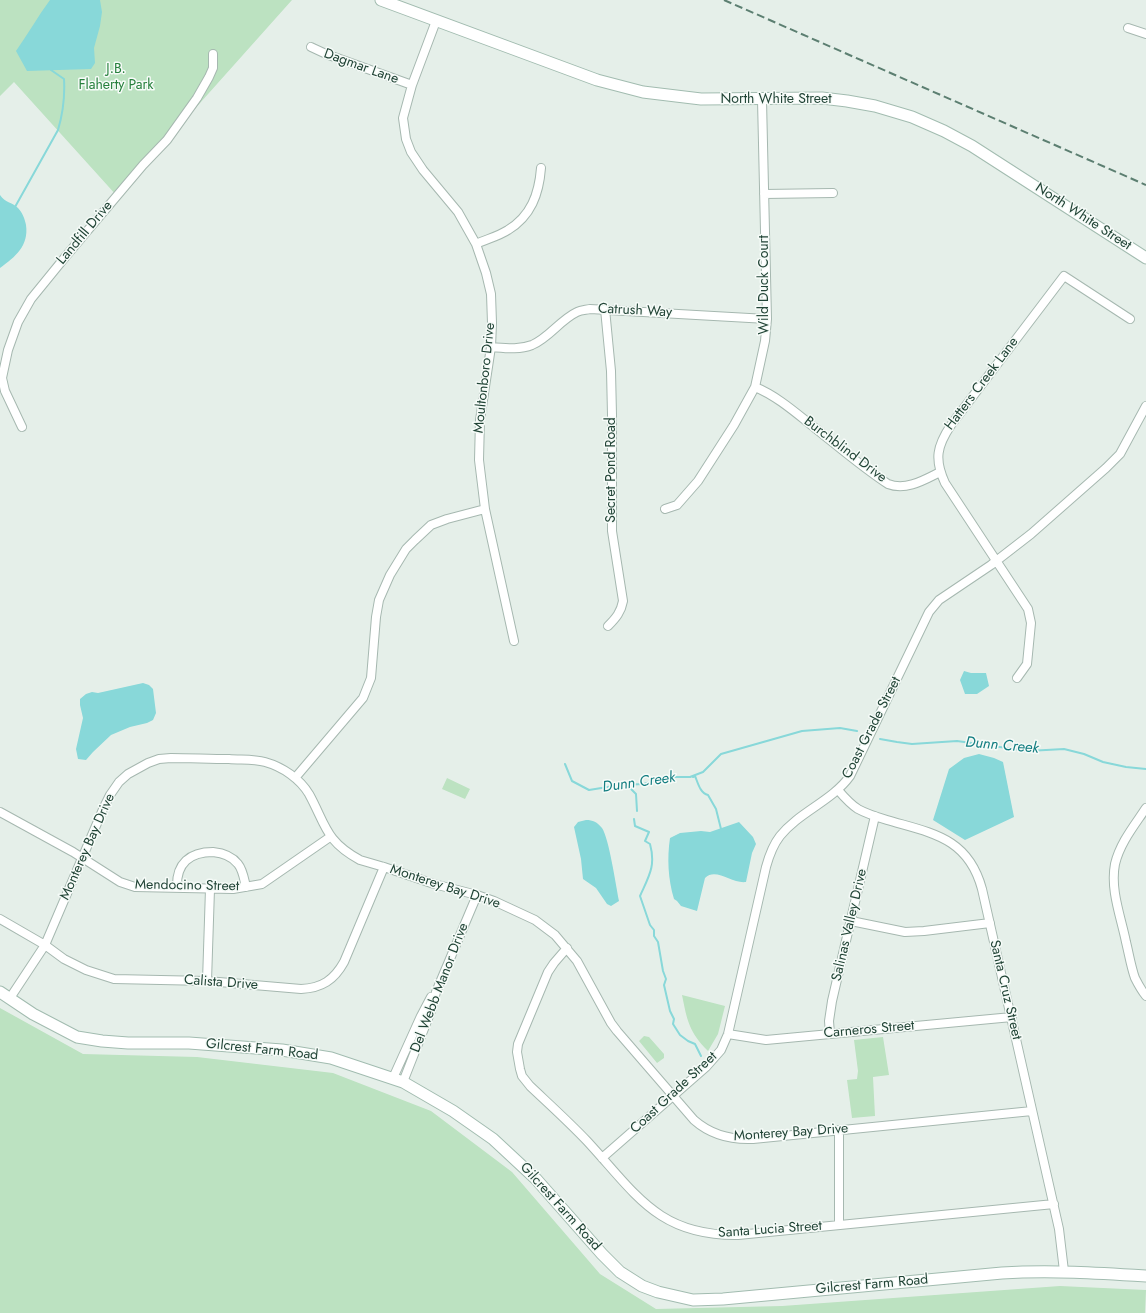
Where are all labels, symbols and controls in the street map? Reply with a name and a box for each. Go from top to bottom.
street label: Dagmar Lane [321,46,401,88]
park label: J.B. Flaherty Park [79,62,153,94]
street label: North White Street [720,92,832,108]
street label: North White Street [1032,180,1134,254]
street label: Landfill Drive [54,198,116,268]
street label: Wild Duck Court [757,235,773,335]
street label: Catrush Way [597,301,673,321]
street label: Moultonboro Drive [471,322,499,434]
street label: Hatters Creek Lane [942,334,1022,434]
street label: Burchblind Drive [800,413,890,487]
street label: Secret Pond Road [604,417,620,523]
street label: Coast Grade Street [839,674,905,782]
water label: Dunn Creek [965,734,1039,758]
water label: Dunn Creek [601,769,677,797]
street label: Monterey Bay Drive [57,791,119,903]
street label: Monterey Bay Drive [388,861,502,913]
street label: Salinas Valley Drive [829,867,871,983]
street label: Mendocino Street [135,877,239,895]
street label: Del Webb Manor Drive [408,921,472,1055]
street label: Santa Cruz Street [985,938,1025,1042]
street label: Calista Drive [183,972,259,994]
street label: Carneros Street [823,1018,915,1042]
street label: Gilcrest Farm Road [205,1036,319,1064]
street label: Coast Grade Street [627,1049,721,1137]
street label: Monterey Bay Drive [733,1121,849,1145]
street label: Gilcrest Farm Road [516,1159,604,1255]
street label: Santa Lucia Street [717,1218,823,1242]
street label: Gilcrest Farm Road [815,1272,929,1298]

